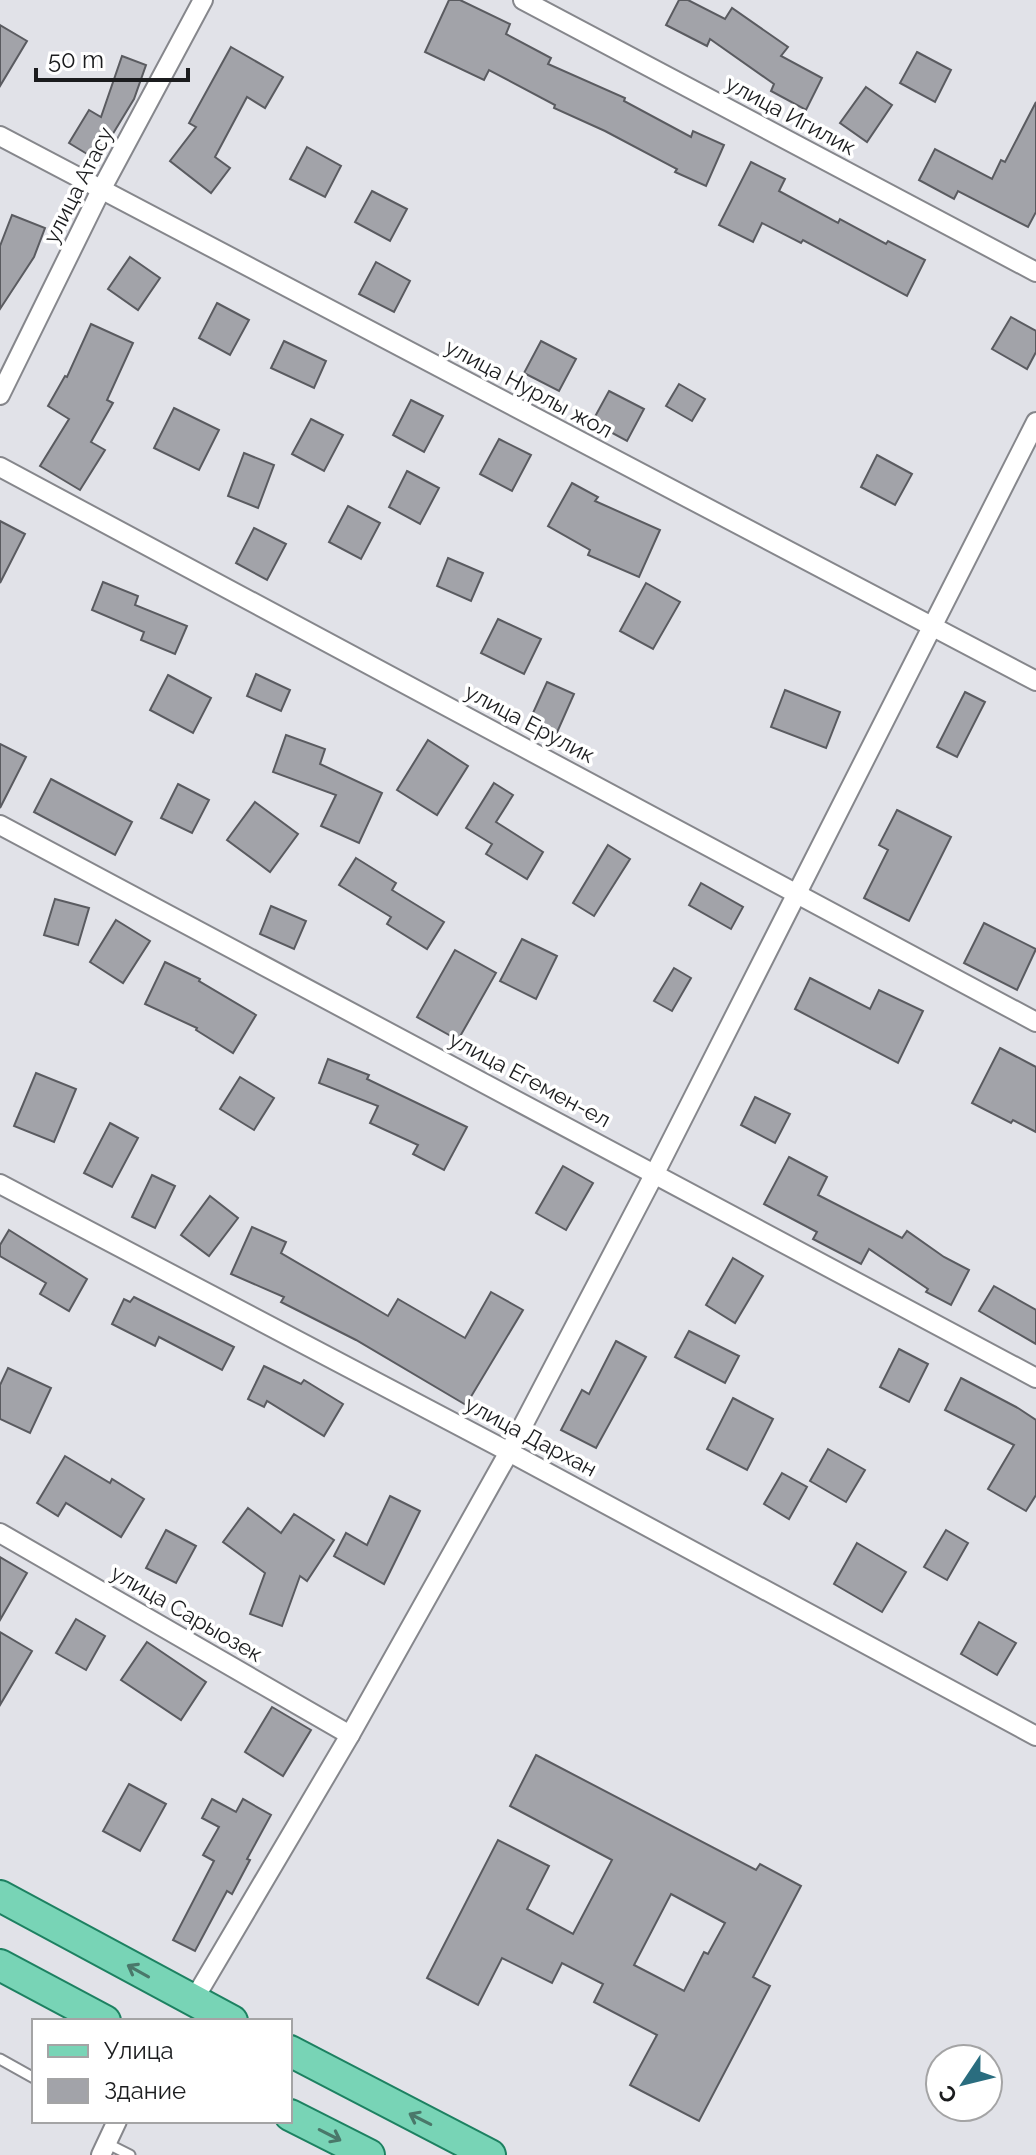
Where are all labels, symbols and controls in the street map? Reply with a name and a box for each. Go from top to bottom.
scale bar [36,32,188,82]
text: 50 m [48,45,104,74]
street label: улица Игилик [722,70,860,160]
street label: улица Атасу [38,122,119,248]
street label: улица Нурлы жол [441,333,617,443]
street label: улица Ерулик [461,678,599,768]
street label: улица Егемен-ел [445,1026,615,1132]
street label: улица Дархан [461,1390,601,1482]
street label: улица Сарыозек [106,1559,268,1667]
one-way arrow [127,1963,151,1978]
legend [32,2019,292,2123]
text: Улица [104,2036,174,2065]
north arrow [924,2043,1004,2123]
text: Здание [104,2076,186,2105]
text: С [933,2081,963,2108]
one-way arrow [409,2111,433,2126]
one-way arrow [317,2128,341,2143]

